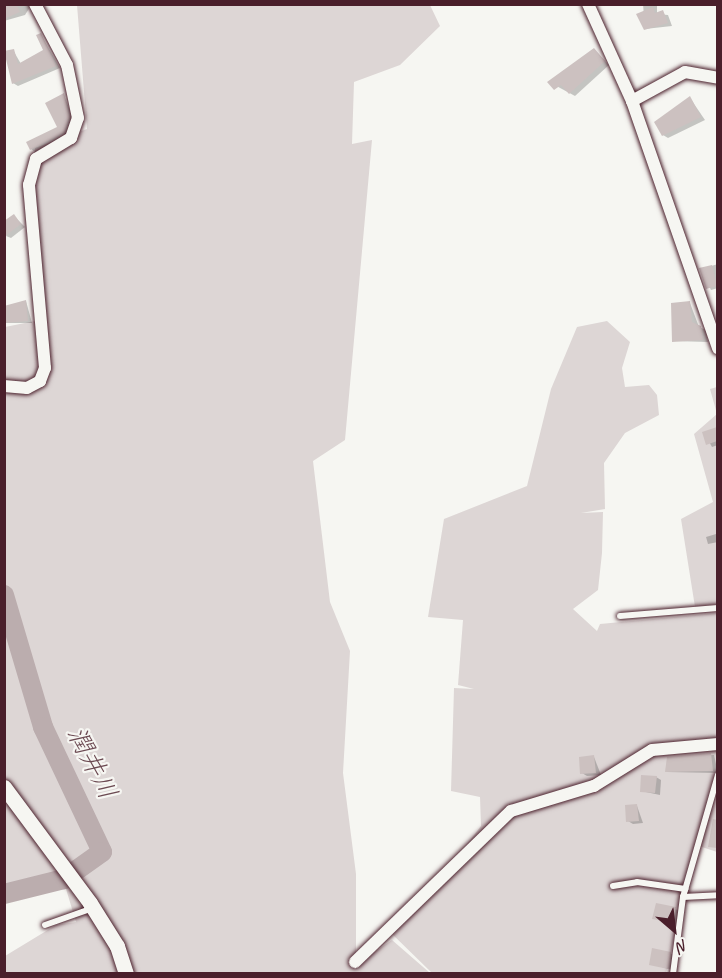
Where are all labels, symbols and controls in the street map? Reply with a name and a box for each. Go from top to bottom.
water label: 潤井川 [60,721,124,805]
north arrow [644,900,704,960]
text: N [673,935,692,957]

